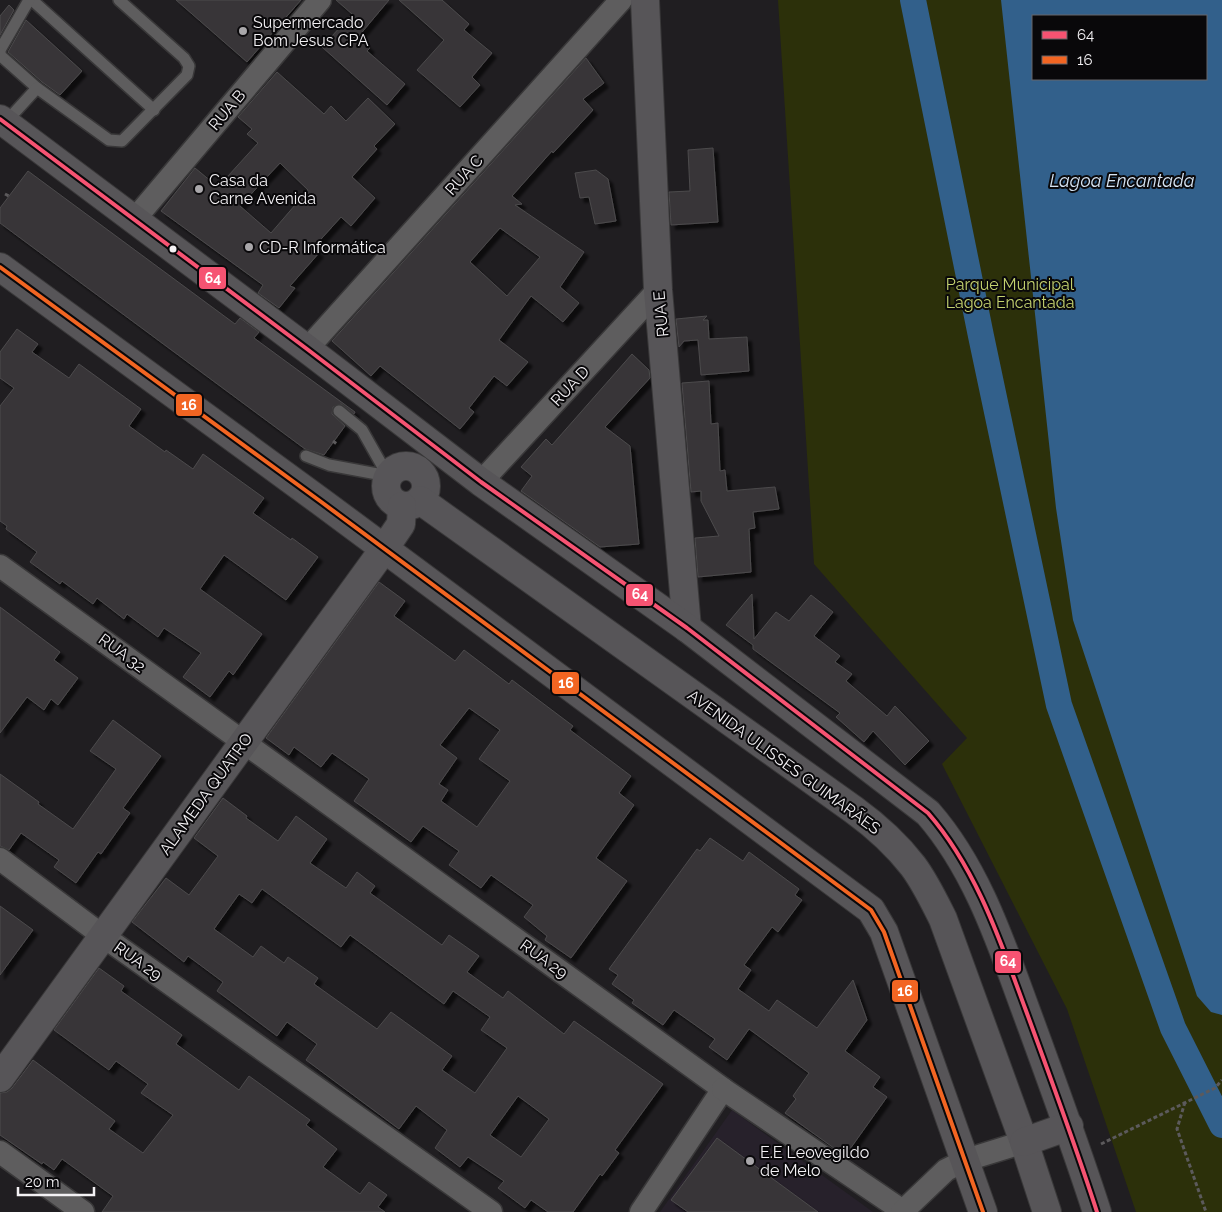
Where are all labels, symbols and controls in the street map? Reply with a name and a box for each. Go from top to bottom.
place label: Supermercado Bom Jesus CPA [253,13,369,50]
legend [1032,15,1207,80]
marker: Supermercado Bom Jesus CPA [237,25,249,37]
text: 64 [1077,26,1094,44]
text: 16 [1077,51,1092,69]
street label: RUA B [205,86,249,134]
street label: RUA C [441,151,487,199]
water label: Lagoa Encantada [1049,170,1195,191]
place label: Casa da Carne Avenida [209,171,316,208]
marker: Casa da Carne Avenida [193,183,205,195]
place label: CD-R Informática [259,238,386,257]
marker: CD-R Informática [243,241,255,253]
unlabelled marker [168,244,178,254]
line badge: 64 [198,266,227,290]
text: 64 [205,270,221,286]
park label: Parque Municipal Lagoa Encantada [946,275,1075,312]
street label: RUA E [650,290,672,338]
street label: RUA D [547,362,593,410]
line badge: 16 [175,393,203,417]
text: 16 [181,397,197,413]
line badge: 64 [625,583,654,607]
text: 64 [632,586,648,602]
street label: RUA 32 [95,630,149,676]
line badge: 16 [551,671,580,695]
text: 16 [558,675,574,691]
street label: AVENIDA ULISSES GUIMARÃES [684,685,885,838]
street label: ALAMEDA QUATRO [155,729,257,859]
street label: RUA 29 [517,935,571,983]
street label: RUA 29 [110,938,166,984]
line badge: 64 [994,950,1022,974]
text: 64 [1000,953,1016,969]
line badge: 16 [891,979,919,1003]
text: 16 [897,983,913,999]
place label: E.E Leovegildo de Melo [760,1143,869,1180]
marker: E.E Leovegildo de Melo [744,1155,756,1167]
scale bar [18,1164,94,1196]
text: 20 m [25,1173,60,1191]

